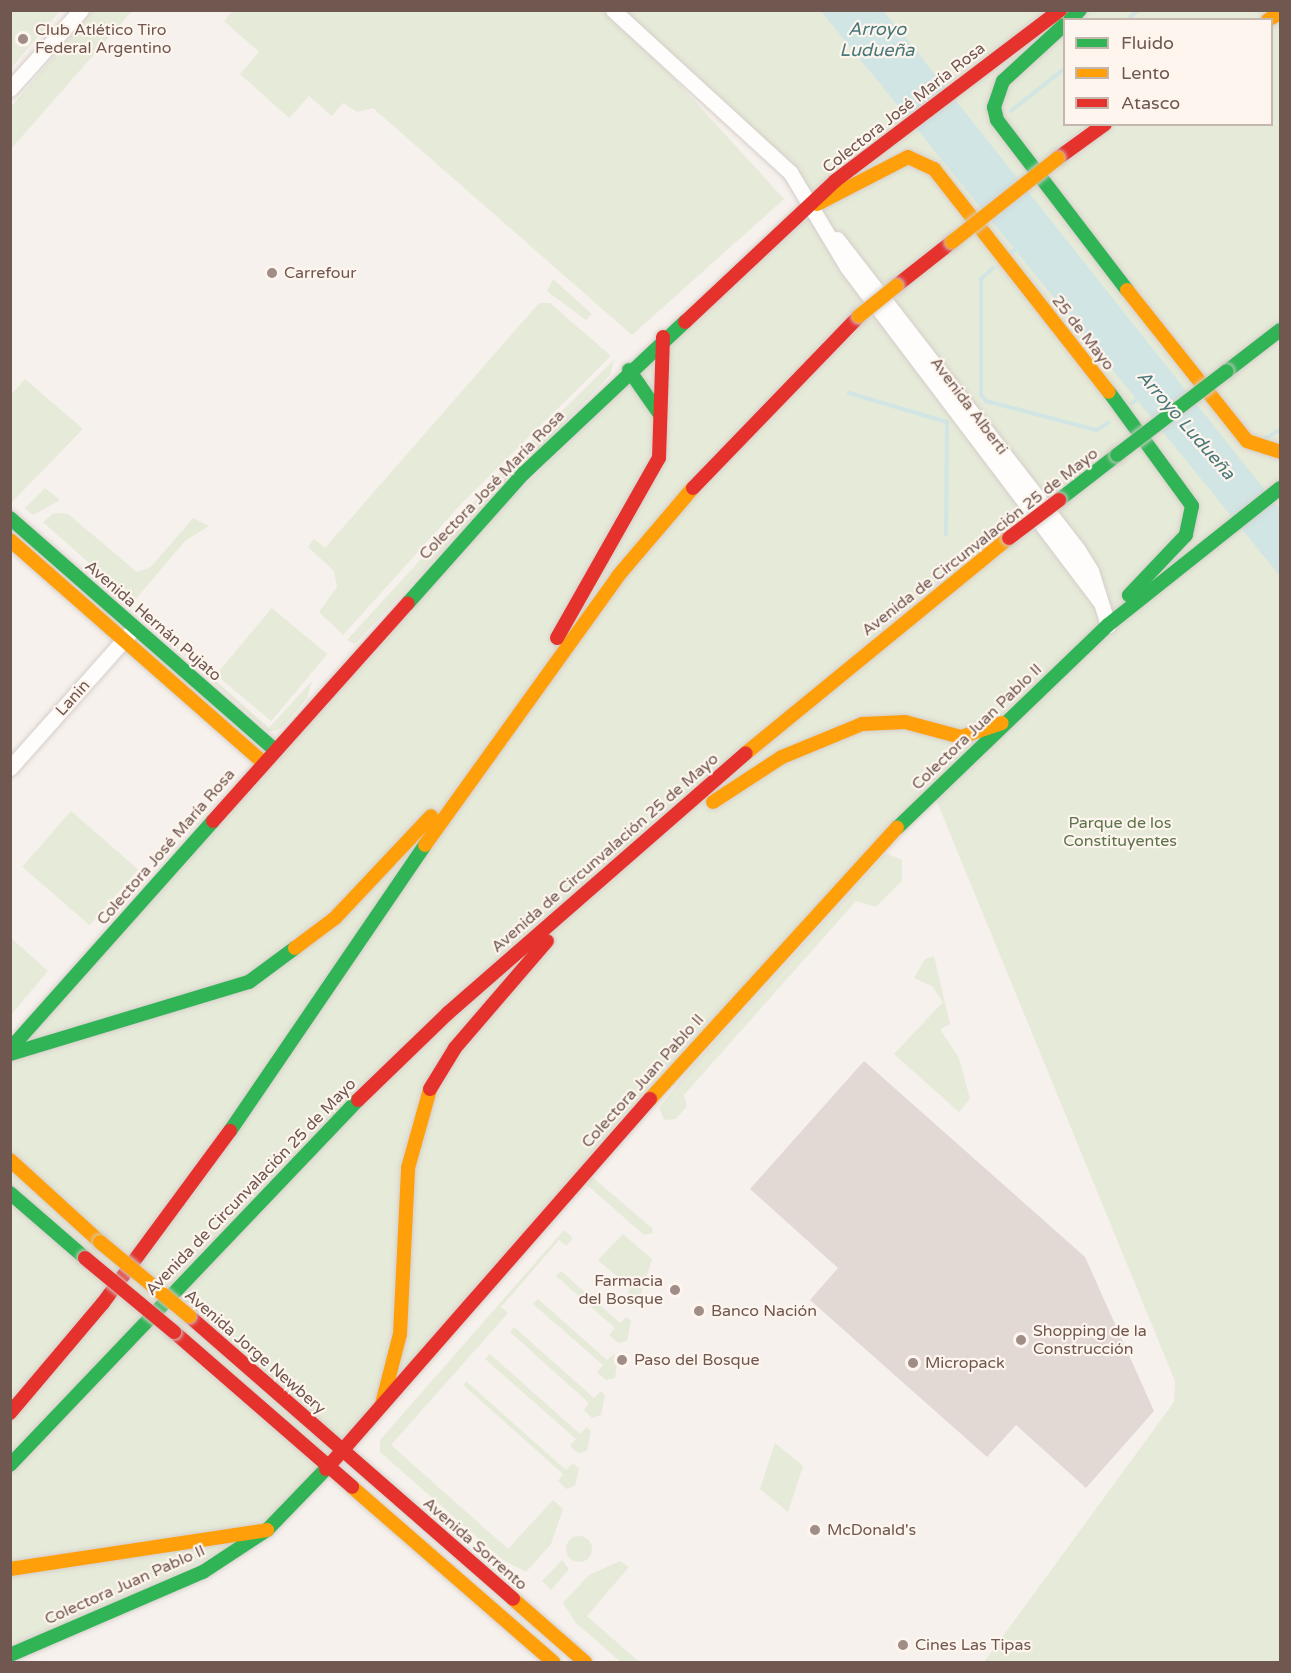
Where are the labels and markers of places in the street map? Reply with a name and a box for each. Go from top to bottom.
place label: Club Atlético Tiro Federal Argentino [35,20,172,58]
marker: Club Atlético Tiro Federal Argentino [16,32,30,46]
place label: Carrefour [284,263,356,283]
marker: Carrefour [265,266,279,280]
place label: Farmacia del Bosque [578,1271,663,1309]
marker: Farmacia del Bosque [668,1283,682,1297]
place label: Banco Nación [711,1301,817,1321]
marker: Banco Nación [692,1304,706,1318]
place label: Shopping de la Construcción [1033,1321,1147,1359]
marker: Shopping de la Construcción [1014,1333,1028,1347]
place label: Paso del Bosque [634,1350,760,1370]
marker: Paso del Bosque [615,1353,629,1367]
place label: Micropack [925,1353,1005,1373]
marker: Micropack [906,1356,920,1370]
place label: McDonald's [827,1520,916,1540]
marker: McDonald's [808,1523,822,1537]
place label: Cines Las Tipas [915,1635,1031,1655]
marker: Cines Las Tipas [896,1638,910,1652]

